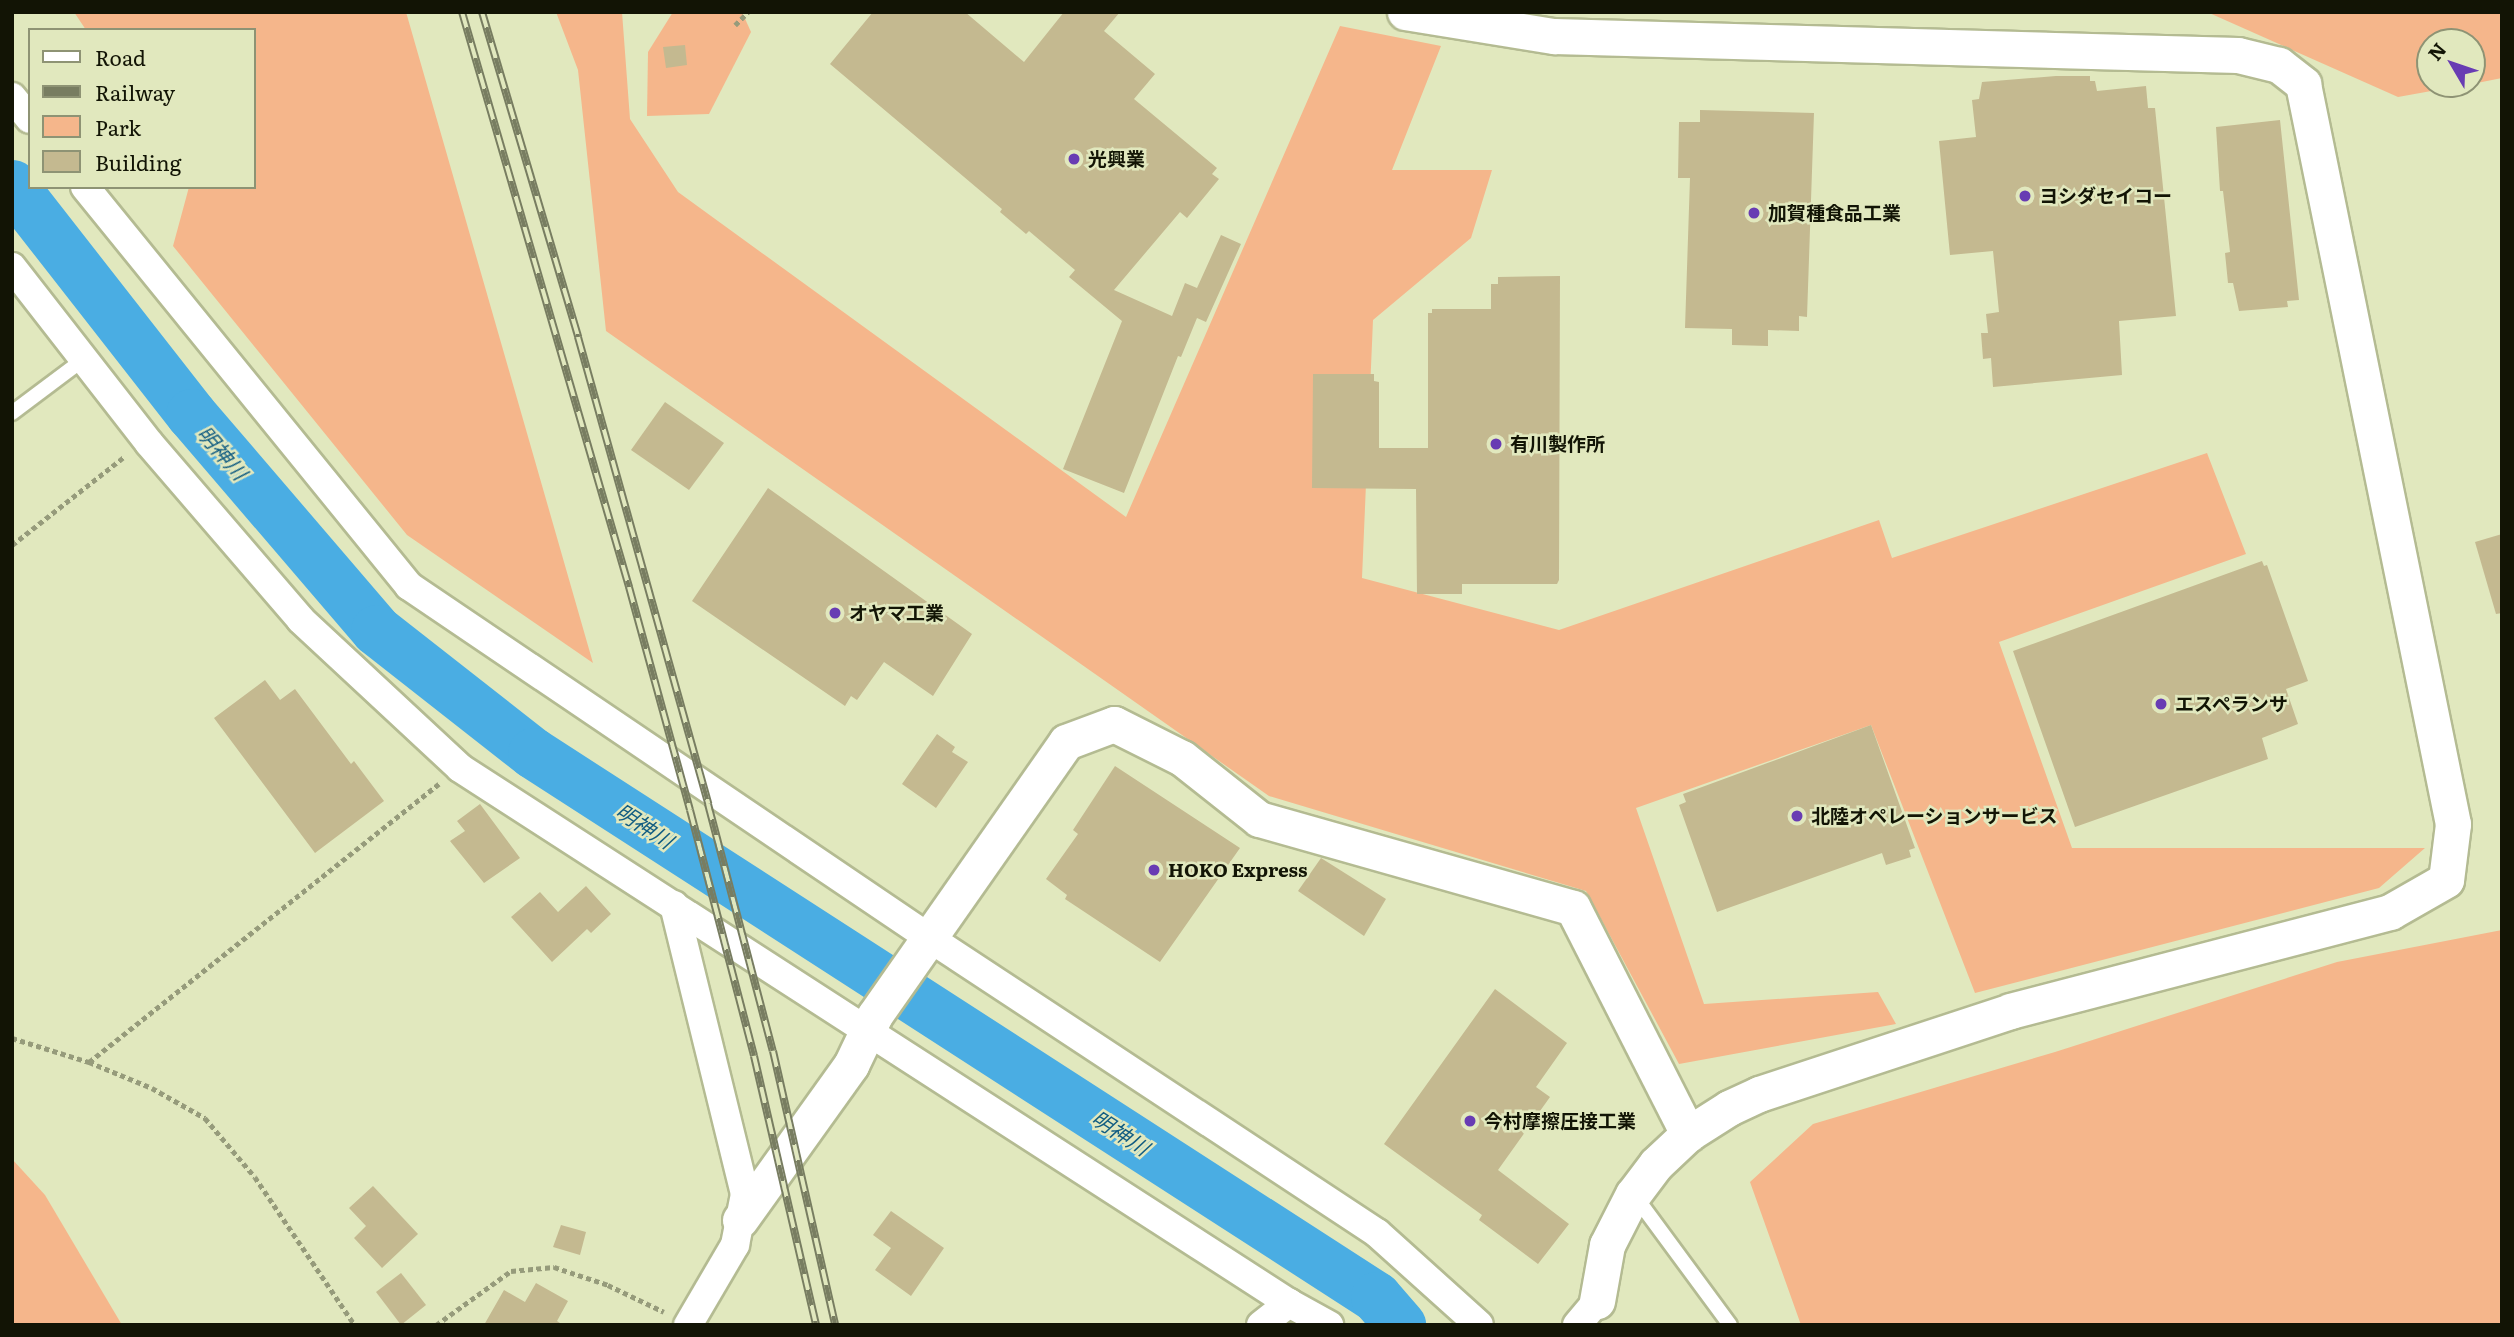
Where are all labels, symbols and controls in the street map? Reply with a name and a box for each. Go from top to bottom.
legend [28,28,256,189]
north arrow [2416,28,2486,98]
text: N [2420,36,2452,66]
text: Road [95,41,146,72]
text: Railway [95,76,175,107]
text: Park [95,111,141,142]
text: Building [95,146,181,177]
place label: 光興業 [1088,148,1145,170]
marker: 光興業 [1066,151,1082,167]
place label: ヨシダセイコー [2039,185,2172,207]
marker: ヨシダセイコー [2017,188,2033,204]
place label: 加賀種食品工業 [1768,202,1901,224]
marker: 加賀種食品工業 [1746,205,1762,221]
water label: 明神川 [193,420,253,484]
place label: 有川製作所 [1510,433,1605,455]
marker: 有川製作所 [1488,436,1504,452]
place label: オヤマ工業 [849,602,944,624]
marker: オヤマ工業 [827,605,843,621]
place label: エスペランサ [2175,693,2289,715]
marker: エスペランサ [2153,696,2169,712]
water label: 明神川 [612,797,678,853]
place label: 北陸オペレーションサービス [1811,805,2058,827]
marker: 北陸オペレーションサービス [1789,808,1805,824]
place label: HOKO Express [1168,859,1308,881]
marker: HOKO Express [1146,862,1162,878]
water label: 明神川 [1088,1104,1154,1160]
place label: 今村摩擦圧接工業 [1484,1110,1636,1132]
marker: 今村摩擦圧接工業 [1462,1113,1478,1129]

